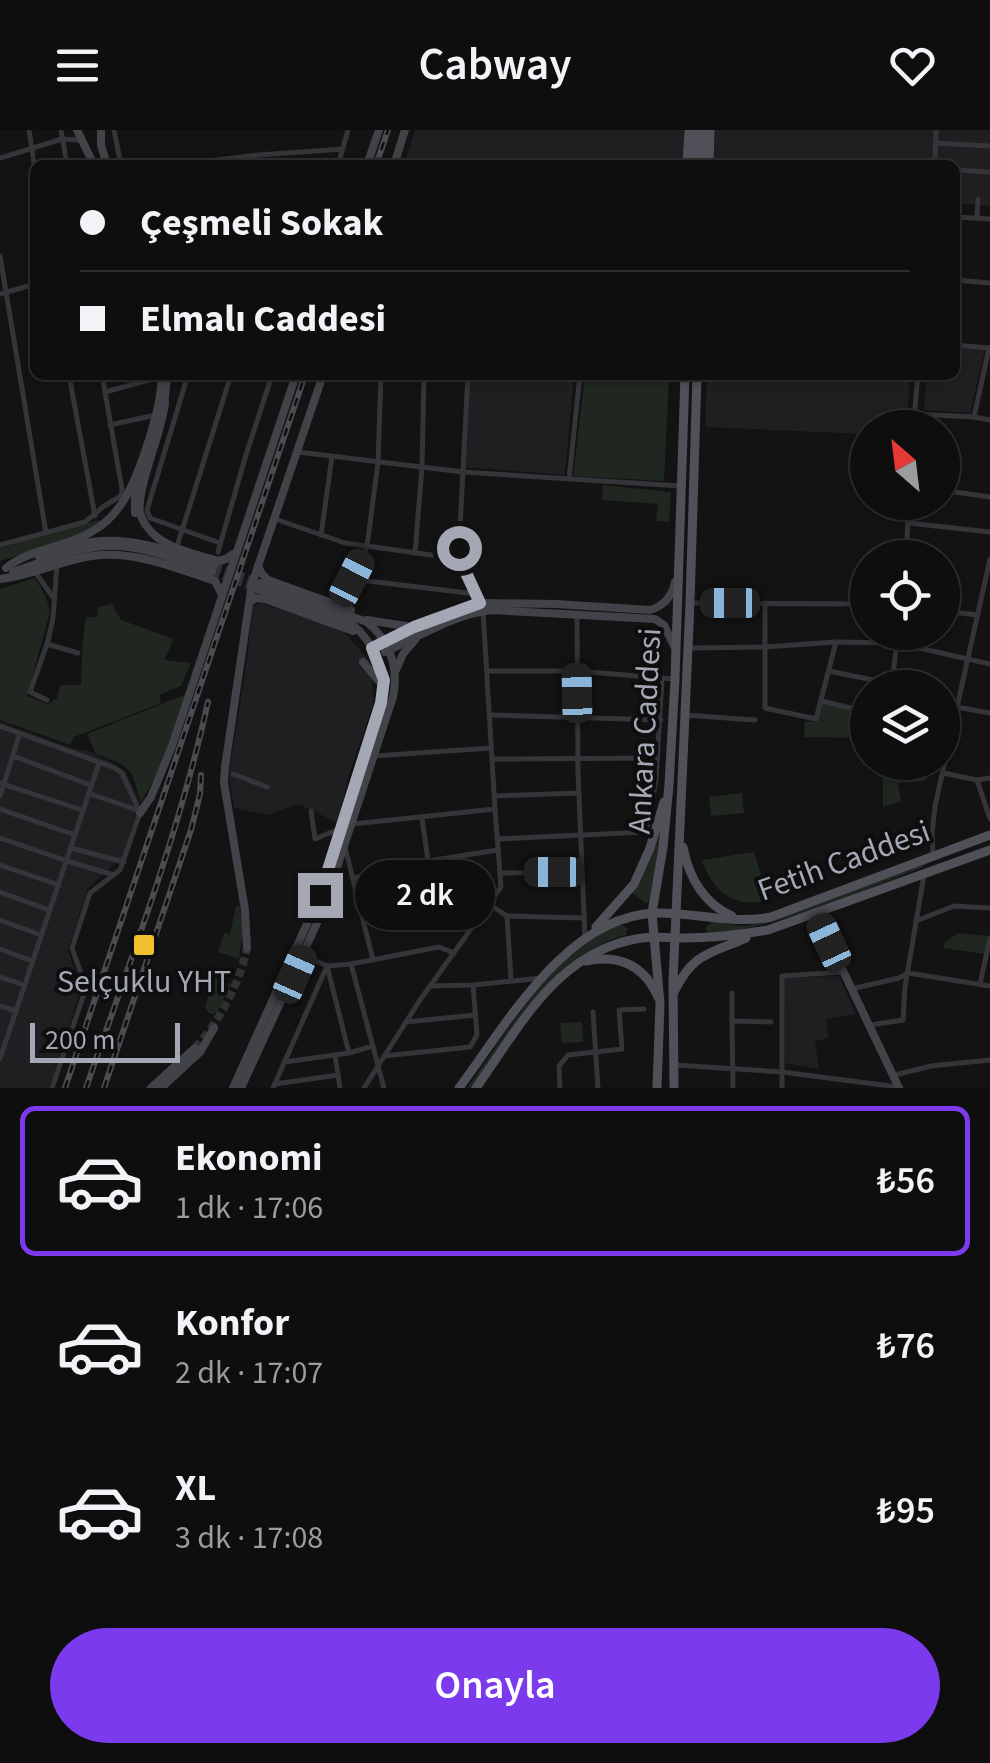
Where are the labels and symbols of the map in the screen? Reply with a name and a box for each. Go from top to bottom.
north arrow [850,410,960,520]
route start [437,526,482,571]
car [325,544,379,612]
car [700,588,760,618]
street label: Ankara Caddesi [617,627,673,835]
car [561,663,593,723]
street label: Fetih Caddesi [751,809,937,913]
car [524,857,584,887]
callout: 2 dk [355,860,495,930]
route end [298,873,343,918]
car [803,908,855,976]
marker: Selçuklu YHT [131,932,157,958]
car [269,940,321,1008]
place label: Selçuklu YHT [57,959,231,1005]
scale bar [30,1018,180,1063]

